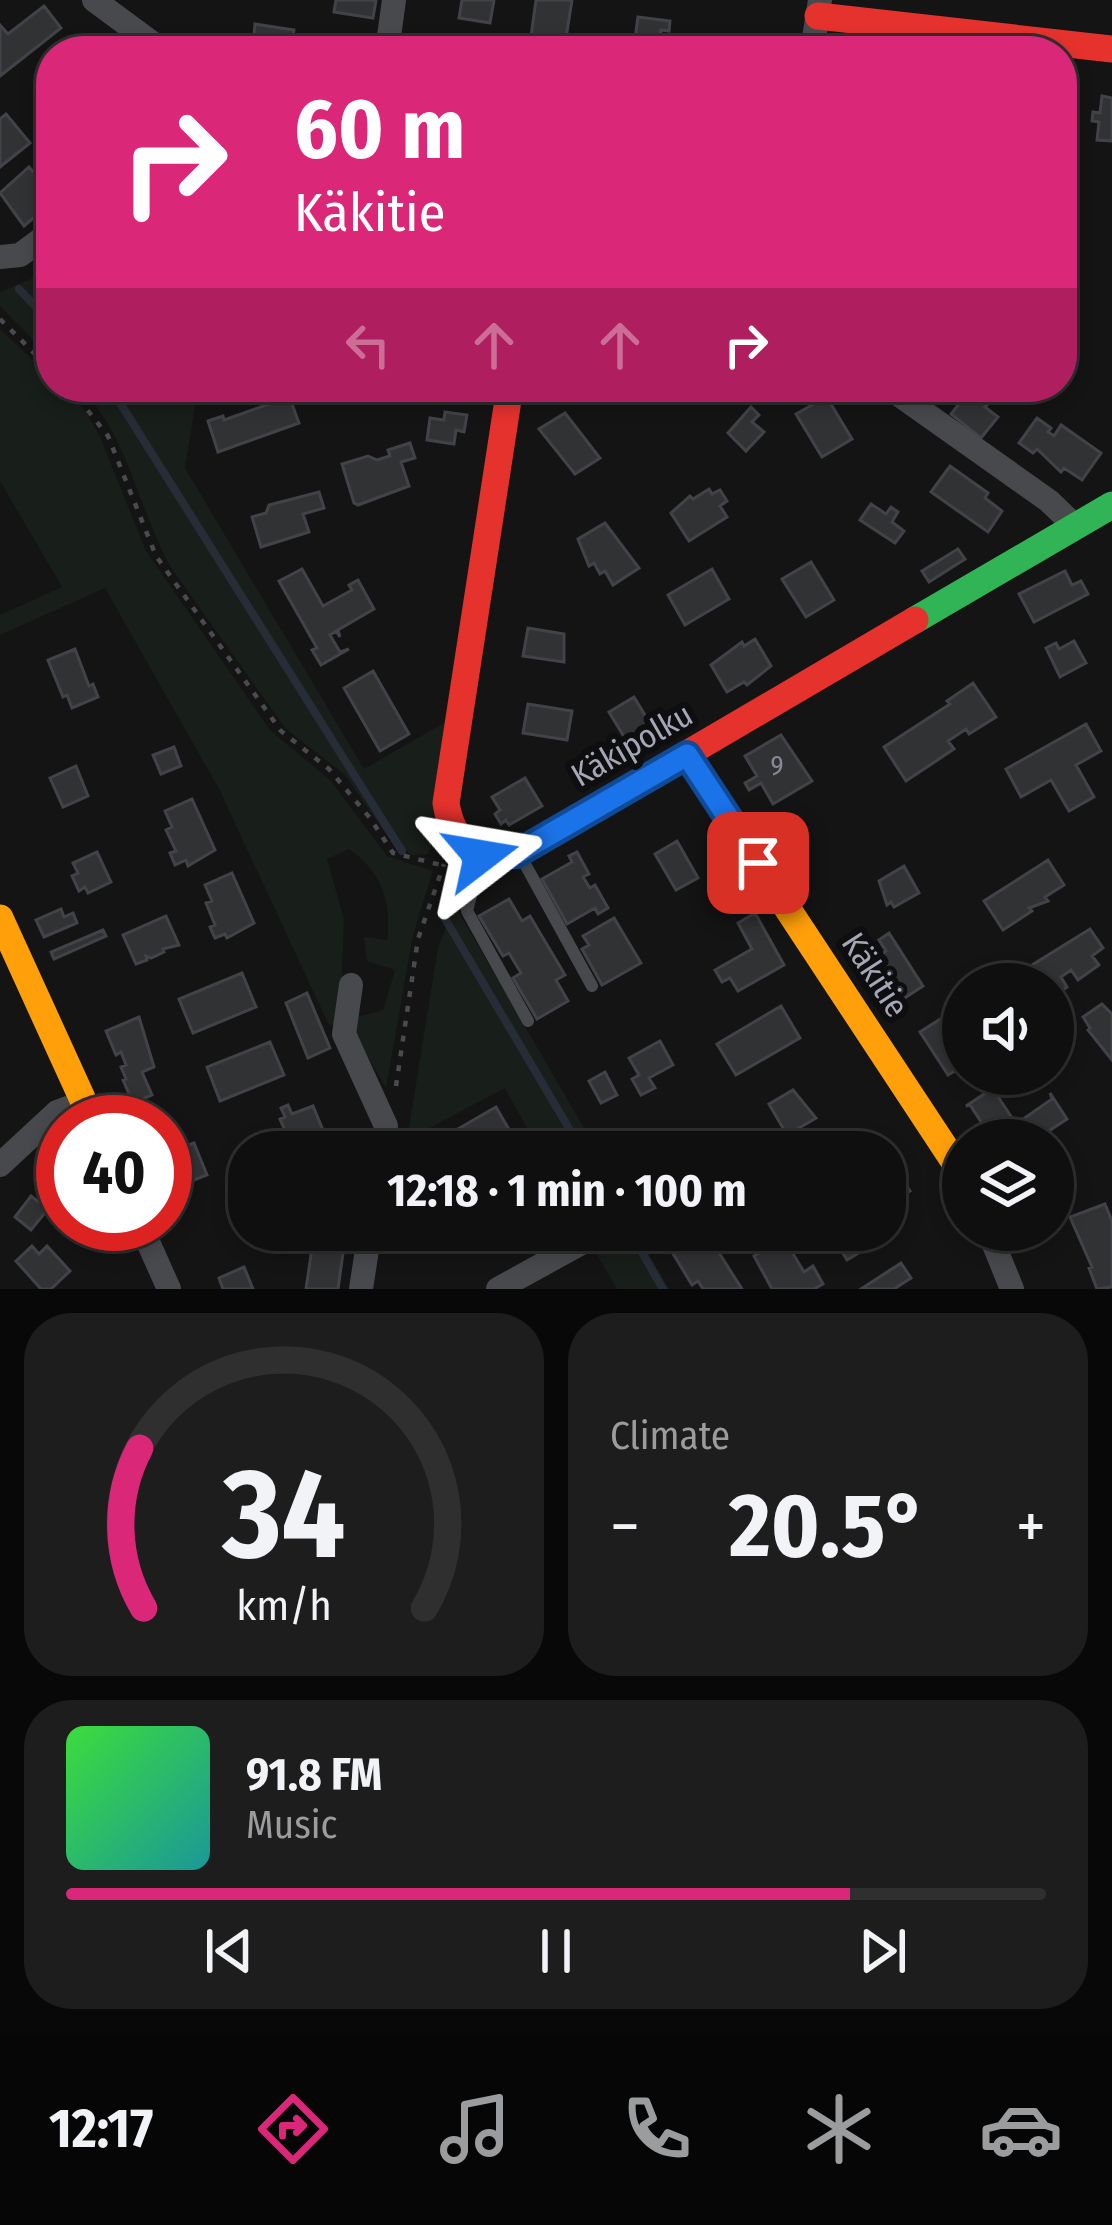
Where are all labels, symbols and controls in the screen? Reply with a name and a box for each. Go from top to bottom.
text: 60 m [294,79,465,180]
icon: right [96,84,252,240]
text: Käkitie [294,181,445,245]
icon: left [335,312,401,378]
icon: ahead [461,312,527,378]
icon: ahead [587,312,653,378]
icon: right [713,312,779,378]
street label: Käkipolku [564,694,700,796]
house number: 9 [770,750,784,782]
position arrow [418,793,544,919]
pin [707,812,809,914]
icon: arrive [725,830,791,896]
street label: Käkitie [833,925,917,1025]
map controls [942,963,1074,1251]
button: sound [942,963,1074,1095]
speed limit sign: 40 [36,1095,192,1251]
button: layers [942,1119,1074,1251]
text: 12:18 · 1 min · 100 m [387,1164,747,1218]
text: Climate [610,1413,730,1459]
text: 34 [222,1440,345,1590]
text: 20.5° [729,1472,927,1580]
text: − [610,1487,640,1566]
text: + [1016,1487,1046,1566]
text: km/h [236,1579,332,1630]
text: 91.8 FM [246,1748,382,1802]
text: Music [246,1802,337,1848]
icon: previous [196,1918,262,1984]
icon: pause [523,1918,589,1984]
icon: next [850,1918,916,1984]
icon: directions [251,2087,335,2171]
icon: music [433,2087,517,2171]
icon: phone [615,2087,699,2171]
icon: climate [797,2087,881,2171]
icon: car [979,2087,1063,2171]
text: 12:17 [49,2097,153,2161]

